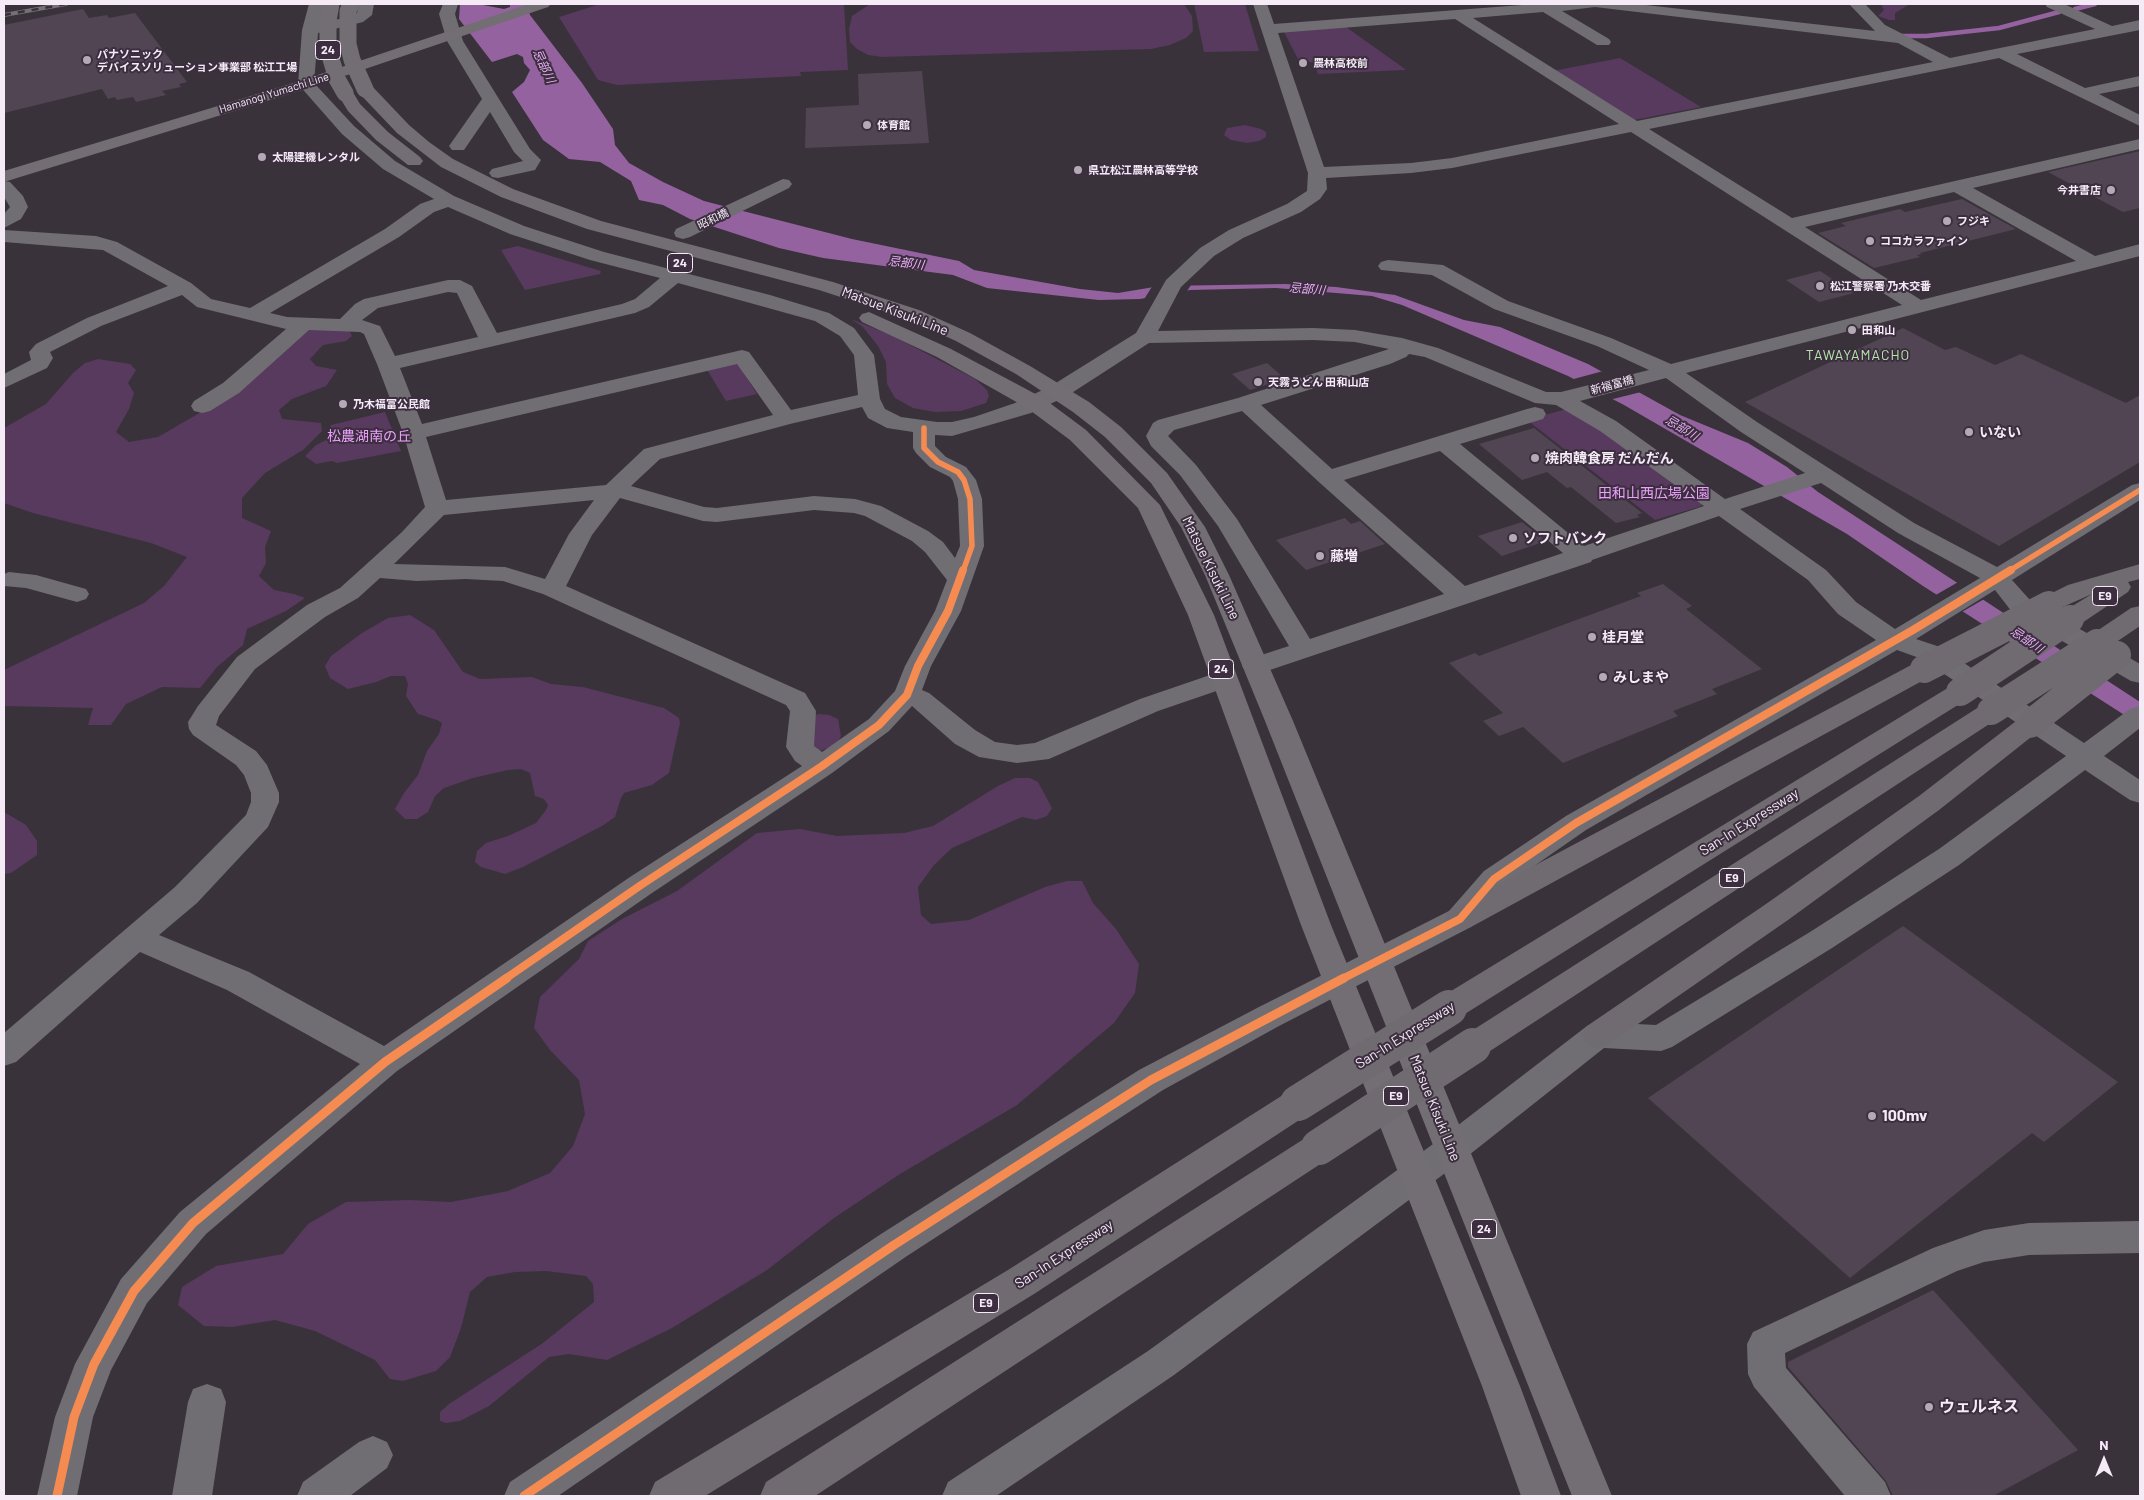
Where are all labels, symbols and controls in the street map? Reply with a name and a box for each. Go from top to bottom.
road number: 24 [316,40,340,60]
place label: パナソニック デバイスソリューション事業部 松江工場 [97,47,297,73]
water label: 忌部川 [530,47,558,85]
marker: パナソニック デバイスソリューション事業部 松江工場 [81,54,93,66]
place label: 農林高校前 [1313,56,1368,70]
marker: 農林高校前 [1297,57,1309,69]
street label: Hamanogi Yumachi Line [217,70,331,116]
place label: 体育館 [877,118,910,132]
marker: 体育館 [861,119,873,131]
place label: 太陽建機レンタル [272,150,360,164]
marker: 太陽建機レンタル [256,151,268,163]
place label: 県立松江農林高等学校 [1088,163,1198,177]
marker: 県立松江農林高等学校 [1072,164,1084,176]
place label: 今井書店 [2057,183,2101,197]
marker: 今井書店 [2105,184,2117,196]
street label: 昭和橋 [695,206,731,232]
place label: フジキ [1957,214,1990,228]
marker: フジキ [1941,215,1953,227]
place label: ココカラファイン [1880,234,1968,248]
marker: ココカラファイン [1864,235,1876,247]
road number: 24 [668,254,692,272]
water label: 忌部川 [887,254,925,272]
place label: 松江警察署 乃木交番 [1830,279,1931,293]
water label: 忌部川 [1288,280,1326,298]
marker: 松江警察署 乃木交番 [1814,280,1826,292]
street label: Matsue Kisuki Line [839,283,951,339]
place label: 田和山 [1862,323,1895,337]
marker: 田和山 [1846,324,1858,336]
district label: TAWAYAMACHO [1804,347,1912,363]
street label: 新福富橋 [1589,373,1635,397]
place label: 天霧うどん 田和山店 [1268,375,1369,389]
marker: 天霧うどん 田和山店 [1252,376,1264,388]
place label: 乃木福富公民館 [353,397,430,411]
marker: 乃木福富公民館 [337,398,349,410]
water label: 忌部川 [1663,413,1701,443]
place label: いない [1979,424,2021,440]
marker: いない [1963,426,1975,438]
park label: 松農湖南の丘 [327,428,411,444]
place label: 焼肉韓食房 だんだん [1545,450,1674,466]
marker: 焼肉韓食房 だんだん [1529,452,1541,464]
park label: 田和山西広場公園 [1598,485,1710,501]
street label: Matsue Kisuki Line [1179,514,1243,622]
place label: ソフトバンク [1523,530,1607,546]
marker: ソフトバンク [1507,532,1519,544]
place label: 藤増 [1330,548,1358,564]
marker: 藤増 [1314,550,1326,562]
road number: E9 [2092,586,2118,606]
water label: 忌部川 [2008,624,2046,656]
place label: 桂月堂 [1602,629,1644,645]
marker: 桂月堂 [1586,631,1598,643]
road number: 24 [1208,660,1234,679]
place label: みしまや [1613,669,1669,685]
marker: みしまや [1597,671,1609,683]
street label: San-In Expressway [1696,785,1802,859]
road number: E9 [1720,868,1744,888]
street label: San-In Expressway [1352,998,1458,1072]
street label: Matsue Kisuki Line [1406,1053,1464,1163]
road number: E9 [1384,1086,1408,1106]
place label: 100mv [1882,1106,1927,1126]
marker: 100mv [1866,1110,1878,1122]
street label: San-In Expressway [1012,1216,1116,1292]
road number: 24 [1472,1220,1496,1238]
road number: E9 [974,1294,998,1312]
place label: ウェルネス [1939,1397,2019,1417]
marker: ウェルネス [1923,1401,1935,1413]
north arrow [2079,1435,2129,1485]
text: N [2099,1436,2109,1453]

